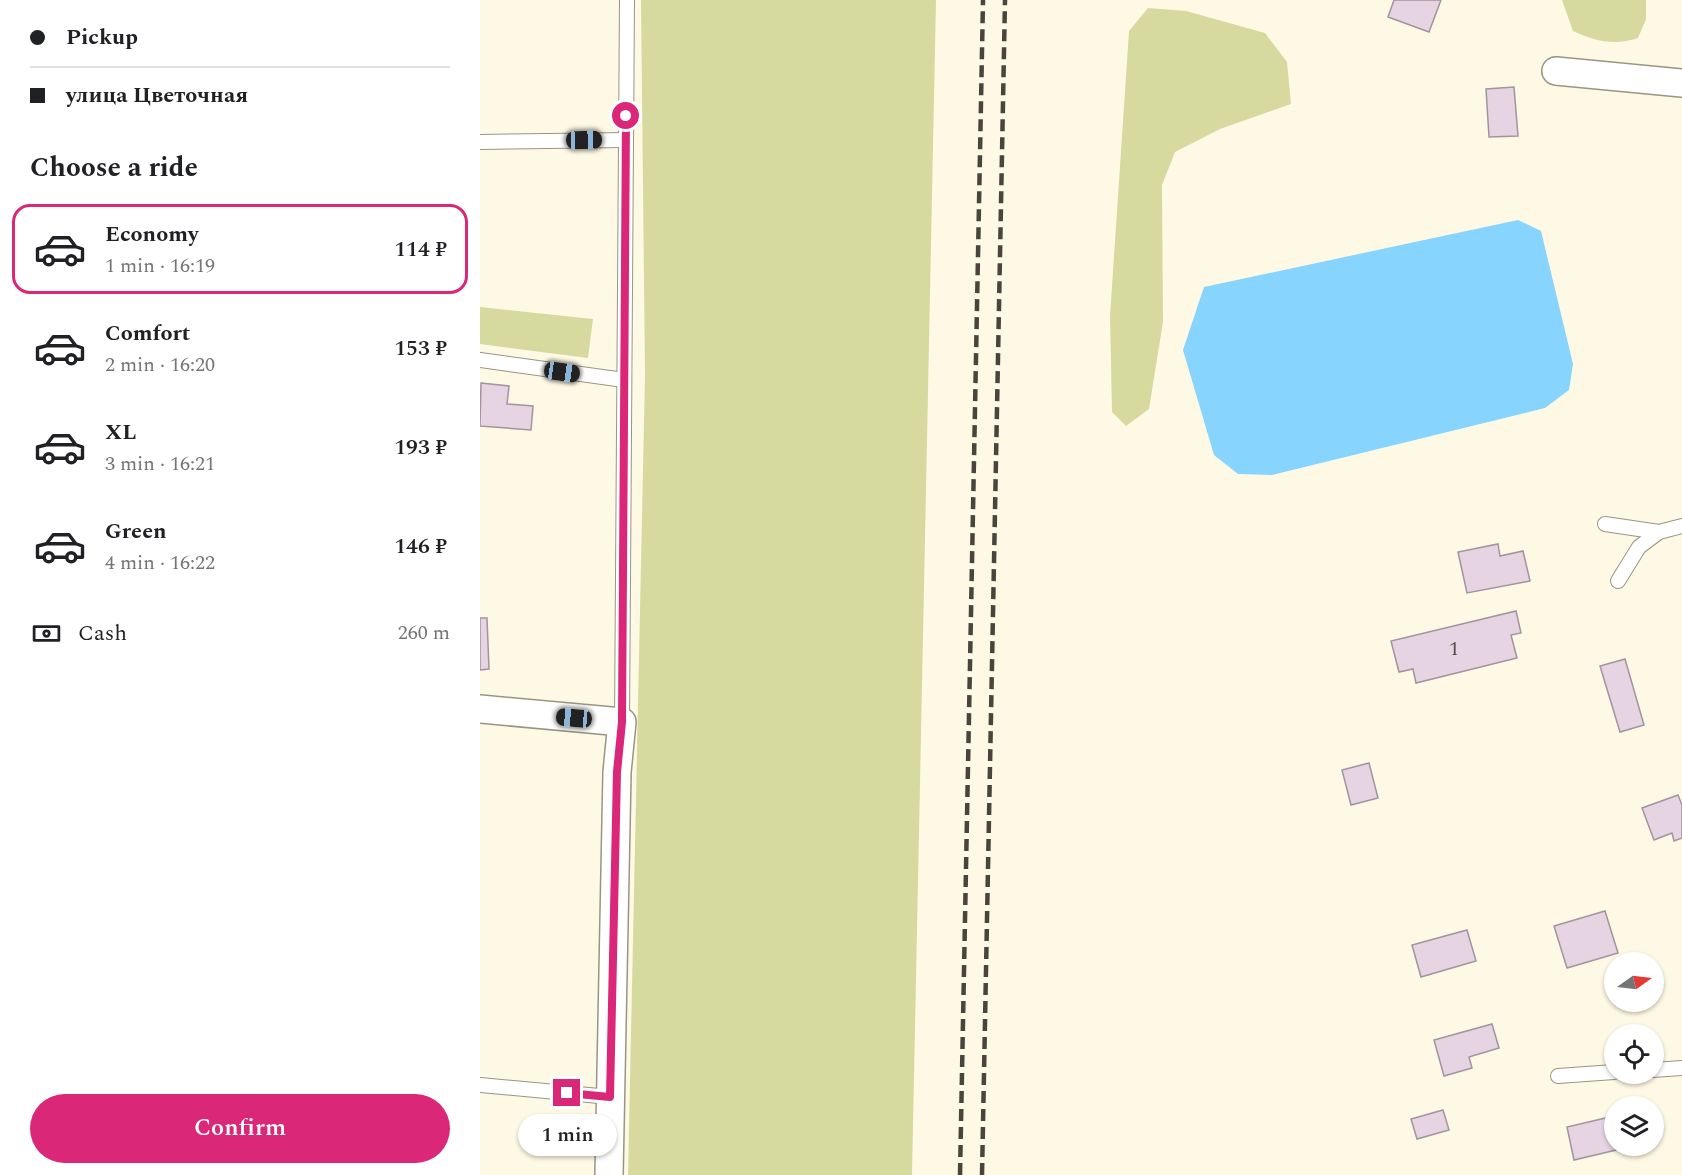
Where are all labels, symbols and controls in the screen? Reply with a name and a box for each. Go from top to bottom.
text: Pickup [66,21,138,54]
text: улица Цветочная [66,79,248,112]
route start [612,102,639,129]
car [566,131,602,149]
text: Choose a ride [30,147,198,189]
text: Economy [105,218,198,251]
icon: car [33,222,87,276]
text: 114 ₽ [394,233,447,266]
text: 1 min · 16:19 [105,251,215,281]
text: Comfort [105,317,190,350]
icon: car [33,321,87,375]
text: 153 ₽ [394,332,447,365]
text: 2 min · 16:20 [105,350,215,380]
car [543,361,581,383]
text: XL [105,416,136,449]
icon: car [33,420,87,474]
text: 193 ₽ [394,431,447,464]
text: 3 min · 16:21 [105,449,215,479]
text: Green [105,515,167,548]
icon: car [33,519,87,573]
text: 146 ₽ [394,530,447,563]
text: 4 min · 16:22 [105,548,215,578]
icon: cash [30,617,63,650]
text: Cash [78,617,127,650]
text: 260 m [398,618,450,648]
house number: 1 [1449,634,1459,664]
car [555,707,593,729]
north arrow [1604,952,1664,1012]
map controls [1604,952,1664,1156]
button: locate [1604,1024,1664,1084]
route end [553,1079,580,1106]
button: Confirm [30,1094,450,1163]
button: layers [1604,1096,1664,1156]
callout: 1 min [518,1114,616,1156]
text: 1 min [542,1120,593,1150]

